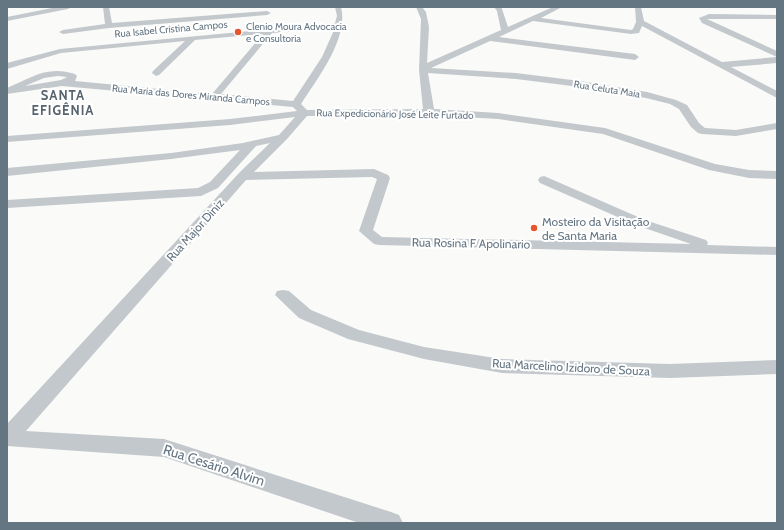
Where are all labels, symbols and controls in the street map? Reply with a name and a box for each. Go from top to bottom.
street label: Rua Isabel Cristina Campos [114,18,228,40]
place label: Clenio Moura Advocacia e Consultoria [246,20,347,45]
marker: Clenio Moura Advocacia e Consultoria [233,27,243,37]
street label: Rua Celuta Maia [573,77,641,101]
street label: Rua Maria das Dores Miranda Campos [111,82,271,108]
district label: SANTA EFIGÊNIA [32,87,94,118]
street label: Rua Expedicionário José Leite Furtado [316,106,474,122]
street label: Rua Major Diniz [163,195,227,264]
place label: Mosteiro da Visitação de Santa Maria [542,214,650,243]
marker: Mosteiro da Visitação de Santa Maria [529,223,539,233]
street label: Rua Rosina F Apolinario [412,234,531,252]
street label: Rua Marcelino Izidoro de Souza [492,355,650,379]
street label: Rua Cesário Alvim [161,440,267,490]

